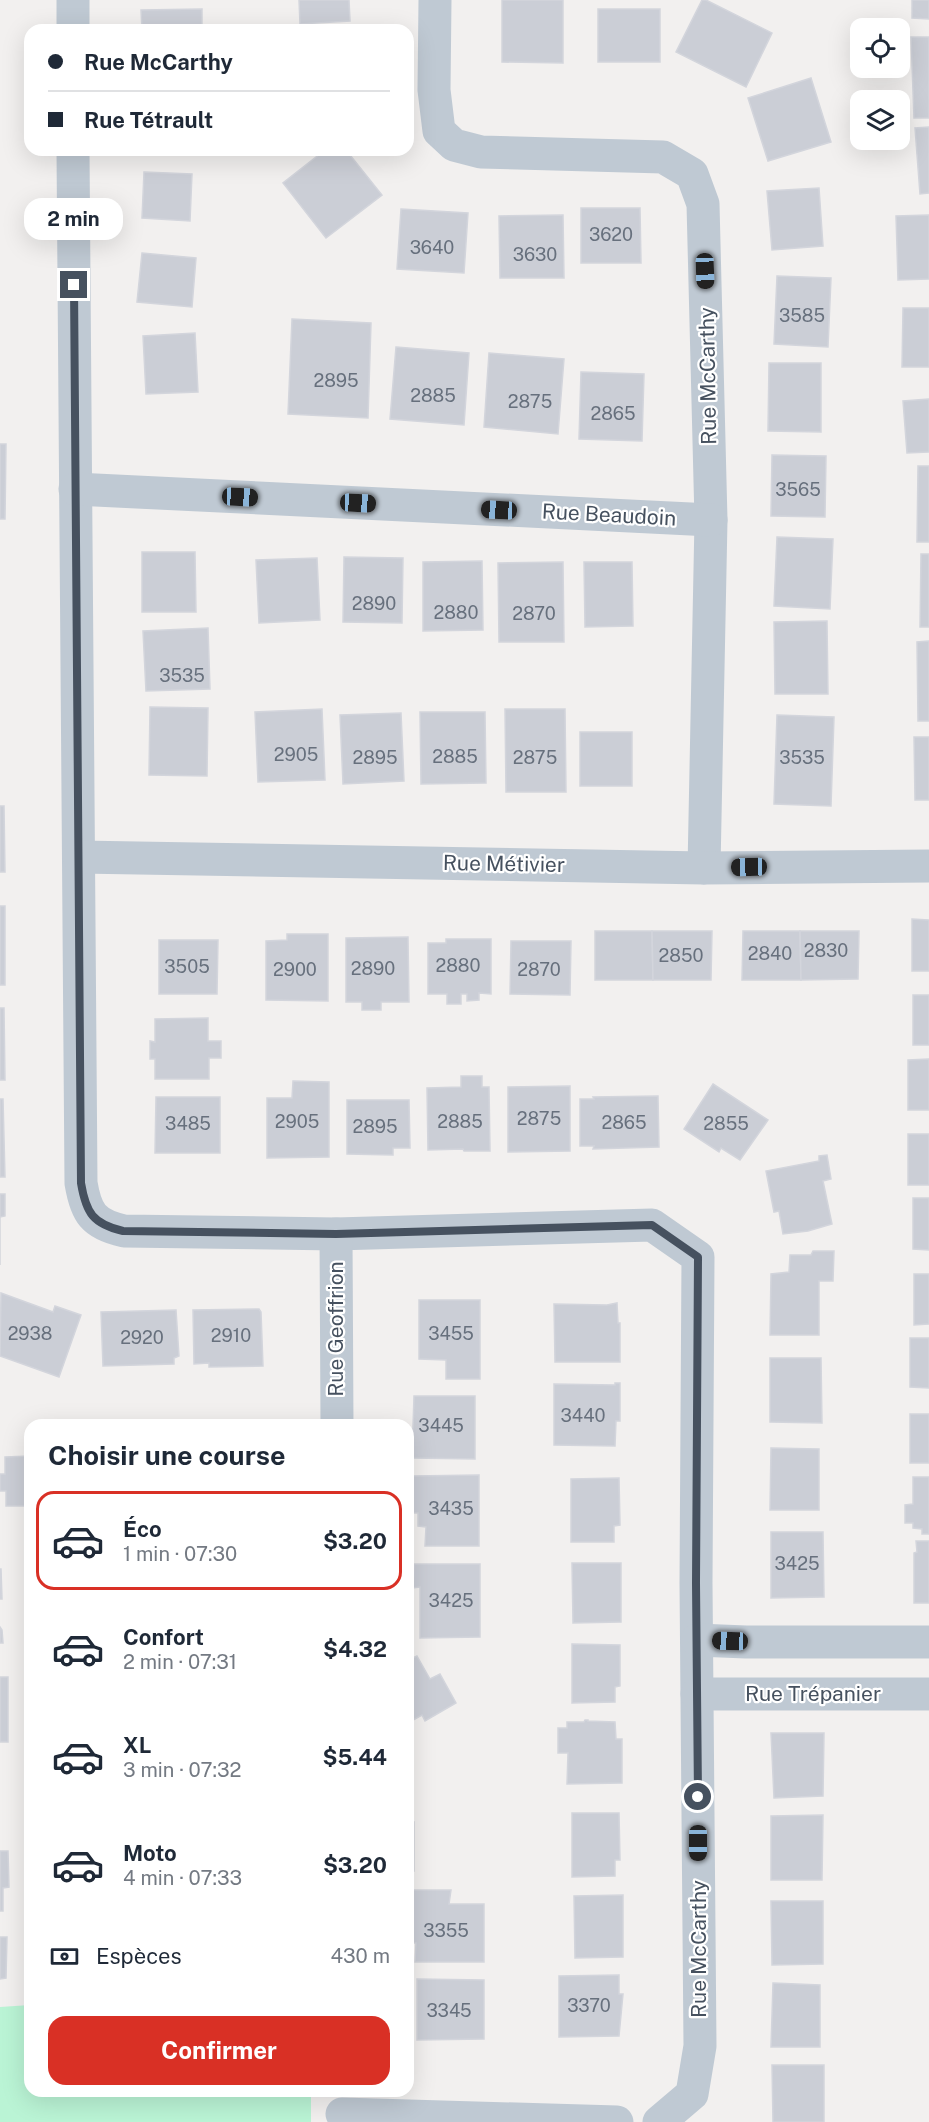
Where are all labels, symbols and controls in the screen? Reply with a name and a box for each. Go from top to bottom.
map controls [850,18,910,150]
button: locate [850,18,910,78]
text: Rue McCarthy [84,49,233,75]
button: layers [850,90,910,150]
text: Rue Tétrault [84,107,213,133]
callout: 2 min [25,198,124,240]
text: 2 min [47,207,100,231]
house number: 3620 [589,224,633,245]
house number: 3640 [410,237,454,258]
house number: 3630 [513,244,557,265]
car [695,253,715,289]
route end [60,271,87,298]
house number: 3585 [779,305,825,326]
street label: Rue McCarthy [694,307,721,445]
house number: 2895 [313,370,359,391]
house number: 2885 [410,385,456,406]
house number: 2875 [508,391,552,412]
house number: 2865 [591,403,636,424]
house number: 3565 [775,479,821,500]
car [222,487,258,507]
car [340,493,376,513]
street label: Rue Beaudoin [541,498,677,531]
car [481,500,517,520]
house number: 2890 [352,593,396,614]
house number: 2880 [434,602,478,623]
house number: 2870 [512,603,556,624]
house number: 3535 [159,665,205,686]
house number: 2905 [274,744,318,765]
house number: 2885 [432,746,478,767]
house number: 2895 [352,747,398,768]
house number: 2875 [513,747,557,768]
house number: 3535 [779,747,825,768]
street label: Rue Métivier [443,850,565,877]
car [731,858,767,876]
house number: 2830 [804,940,848,961]
house number: 2840 [748,943,792,964]
house number: 2850 [659,945,703,966]
house number: 2880 [436,955,480,976]
house number: 3505 [164,956,210,977]
house number: 2890 [351,958,395,979]
house number: 2900 [273,959,317,980]
house number: 2870 [517,959,561,980]
house number: 2875 [517,1108,561,1129]
house number: 2905 [275,1111,319,1132]
house number: 2885 [437,1111,483,1132]
house number: 2865 [602,1112,647,1133]
house number: 3485 [165,1113,211,1134]
house number: 2855 [703,1113,749,1134]
house number: 2895 [352,1116,398,1137]
street label: Rue Geoffrion [323,1261,348,1397]
house number: 2938 [8,1323,52,1344]
house number: 3455 [428,1323,474,1344]
house number: 2910 [211,1325,251,1346]
house number: 2920 [120,1327,164,1348]
house number: 3440 [561,1405,605,1426]
house number: 3445 [418,1415,464,1436]
text: Choisir une course [48,1439,286,1471]
house number: 3435 [428,1498,474,1519]
icon: car [51,1514,105,1568]
text: Éco [123,1516,162,1542]
text: $3.20 [323,1528,387,1554]
text: 1 min · 07:30 [123,1542,237,1566]
house number: 3425 [775,1553,819,1574]
house number: 3425 [429,1590,473,1611]
icon: car [51,1622,105,1676]
text: Confort [123,1624,204,1650]
car [712,1631,748,1651]
text: $4.32 [323,1636,387,1662]
text: 2 min · 07:31 [123,1650,237,1674]
street label: Rue Trépanier [745,1681,881,1706]
icon: car [51,1730,105,1784]
text: XL [123,1732,151,1758]
text: $5.44 [322,1744,387,1770]
text: 3 min · 07:32 [123,1758,241,1782]
route start [684,1783,711,1810]
car [689,1825,707,1861]
icon: car [51,1838,105,1892]
text: Moto [123,1840,177,1866]
text: $3.20 [323,1852,387,1878]
text: 4 min · 07:33 [123,1866,242,1890]
street label: Rue McCarthy [686,1880,711,2018]
house number: 3355 [423,1920,469,1941]
icon: cash [48,1940,81,1973]
text: Espèces [96,1943,182,1969]
text: 430 m [331,1944,390,1968]
house number: 3370 [567,1995,611,2016]
house number: 3345 [426,2000,472,2021]
button: Confirmer [48,2016,390,2085]

